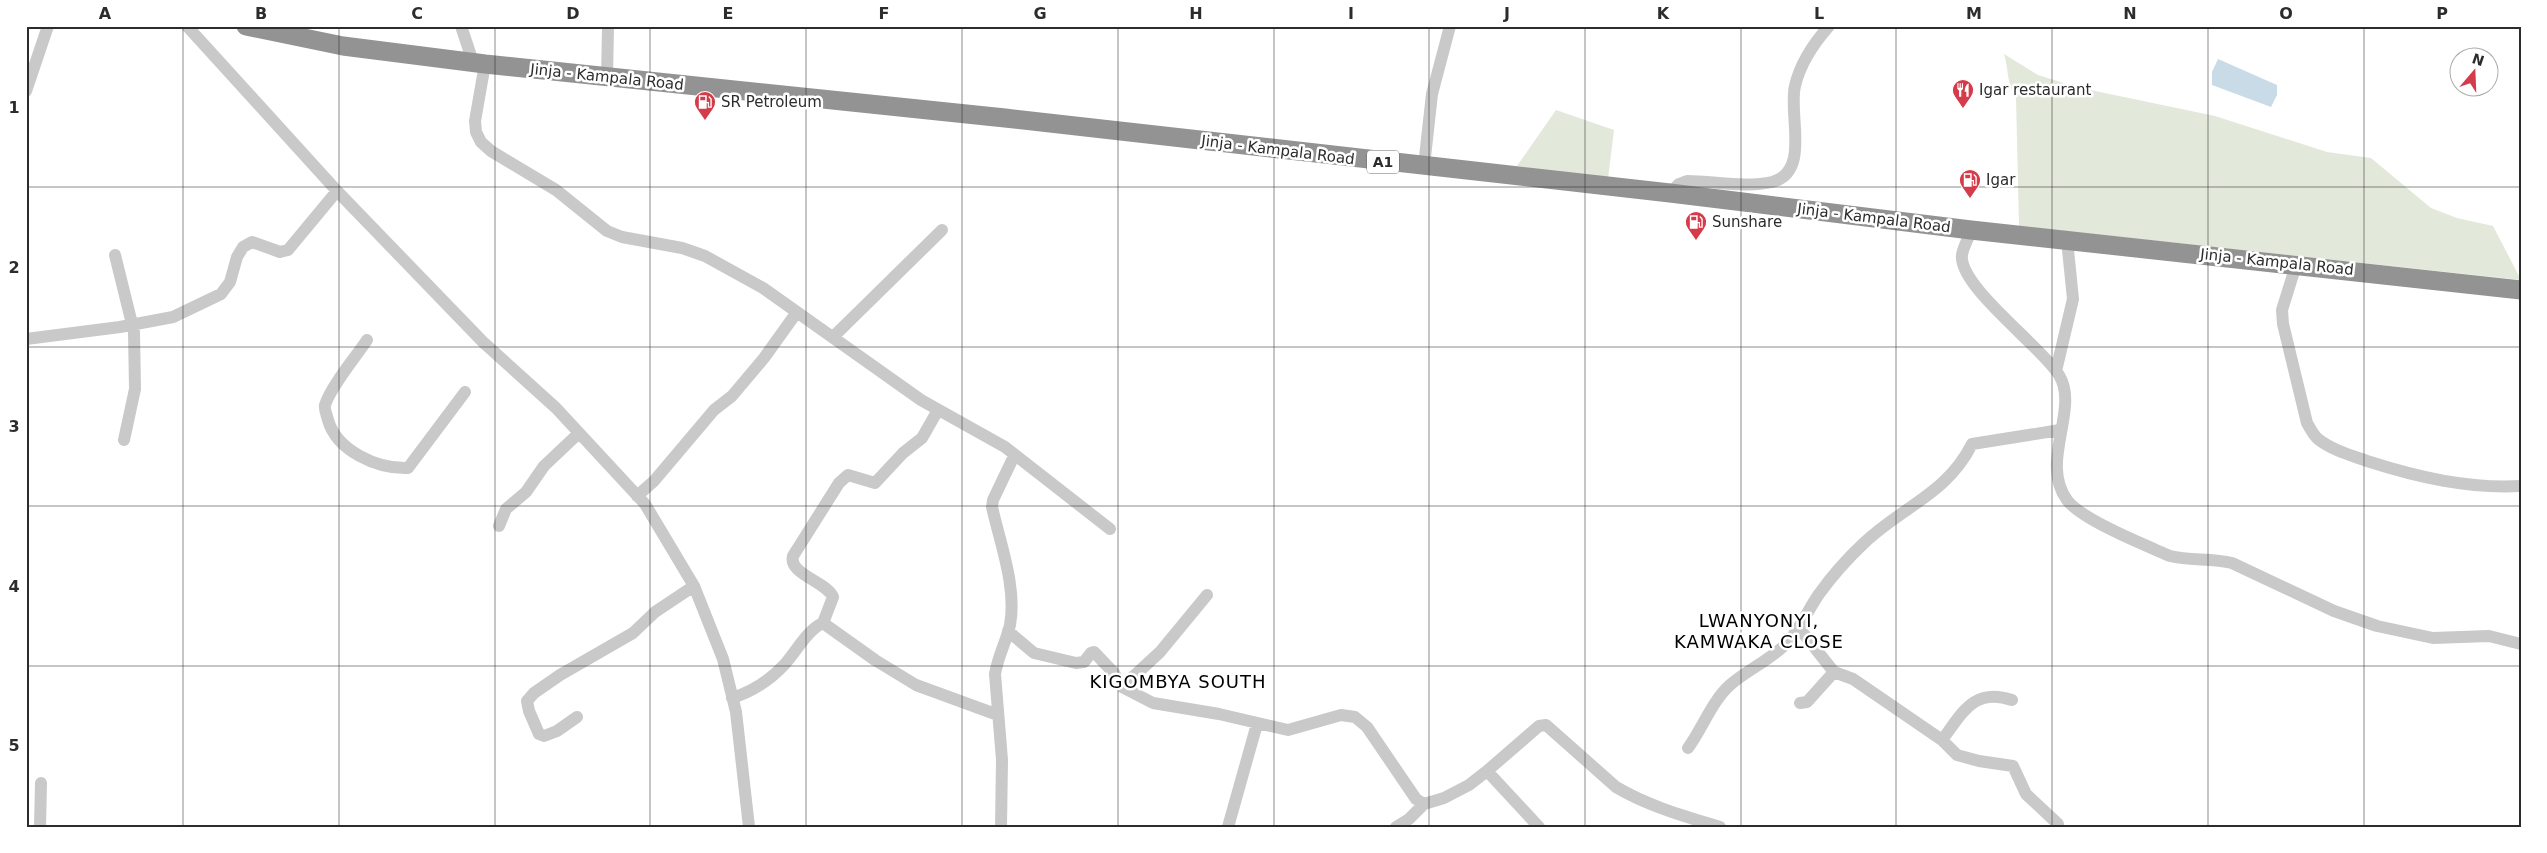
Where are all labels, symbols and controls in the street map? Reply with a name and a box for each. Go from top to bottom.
text: A [99,4,112,23]
text: B [255,4,267,23]
text: C [411,4,423,23]
text: D [566,4,580,23]
text: E [723,4,733,23]
text: F [879,4,889,23]
text: G [1033,4,1047,23]
text: H [1189,4,1203,23]
text: I [1348,4,1354,23]
text: J [1503,4,1510,23]
text: K [1657,4,1670,23]
text: L [1814,4,1824,23]
text: M [1966,4,1982,23]
text: N [2123,4,2137,23]
text: O [2279,4,2293,23]
text: P [2436,4,2448,23]
north arrow [2450,48,2500,98]
text: N [2470,50,2486,69]
street label: Jinja - Kampala Road [528,60,685,94]
restaurant icon: Igar restaurant [1951,78,1975,109]
place label: Igar restaurant [1979,81,2091,99]
fuel station icon: SR Petroleum [693,90,717,121]
place label: SR Petroleum [721,93,822,111]
text: 1 [8,98,20,117]
street label: Jinja - Kampala Road [1199,132,1356,168]
road number: A1 [1367,150,1399,173]
fuel station icon: Igar [1958,168,1982,199]
place label: Igar [1986,171,2016,189]
street label: Jinja - Kampala Road [1795,200,1952,236]
fuel station icon: Sunshare [1684,210,1708,241]
place label: Sunshare [1712,213,1782,231]
street label: Jinja - Kampala Road [2198,245,2355,279]
text: 2 [8,258,20,277]
text: 3 [8,417,20,436]
text: 4 [8,577,20,596]
district label: LWANYONYI, KAMWAKA CLOSE [1674,610,1844,652]
district label: KIGOMBYA SOUTH [1089,671,1267,692]
text: 5 [8,736,20,755]

